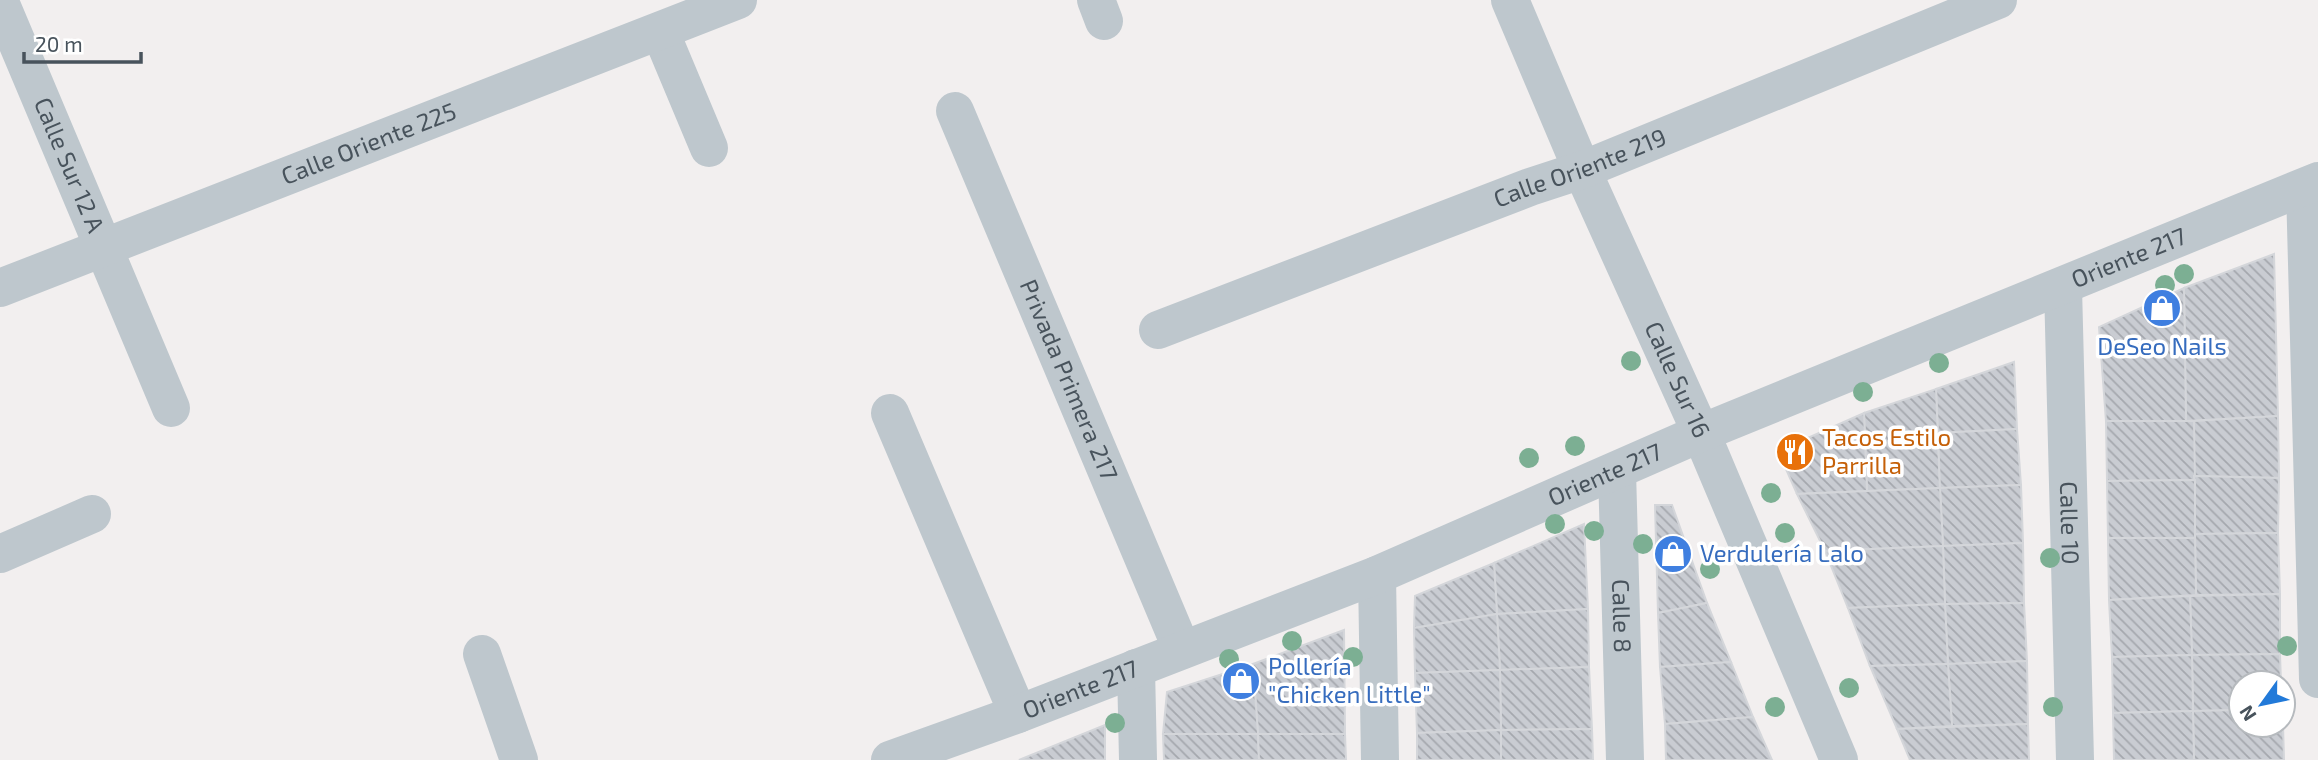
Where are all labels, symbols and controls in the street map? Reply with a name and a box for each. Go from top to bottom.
scale bar [24,21,142,65]
text: 20 m [35,31,83,56]
street label: Calle Sur 12 A [29,93,111,237]
street label: Calle Oriente 225 [277,95,460,190]
street label: Calle Oriente 219 [1489,121,1670,213]
street label: Oriente 217 [2067,220,2190,293]
street label: Privada Primera 217 [1015,275,1125,484]
shop icon: DeSeo Nails [2141,287,2183,329]
street label: Calle Sur 16 [1639,317,1717,442]
place label: DeSeo Nails [2097,331,2227,360]
place label: Tacos Estilo Parrilla [1822,422,1951,479]
restaurant icon: Tacos Estilo Parrilla [1774,431,1816,473]
street label: Oriente 217 [1543,436,1666,511]
street label: Calle 10 [2055,481,2086,565]
shop icon: Verdulería Lalo [1652,533,1694,575]
place label: Verdulería Lalo [1700,538,1864,567]
street label: Calle 8 [1607,579,1638,653]
place label: Pollería "Chicken Little" [1268,651,1431,708]
street label: Oriente 217 [1018,653,1142,724]
shop icon: Pollería "Chicken Little" [1220,660,1262,702]
north arrow [2227,669,2297,739]
text: N [2234,702,2261,726]

